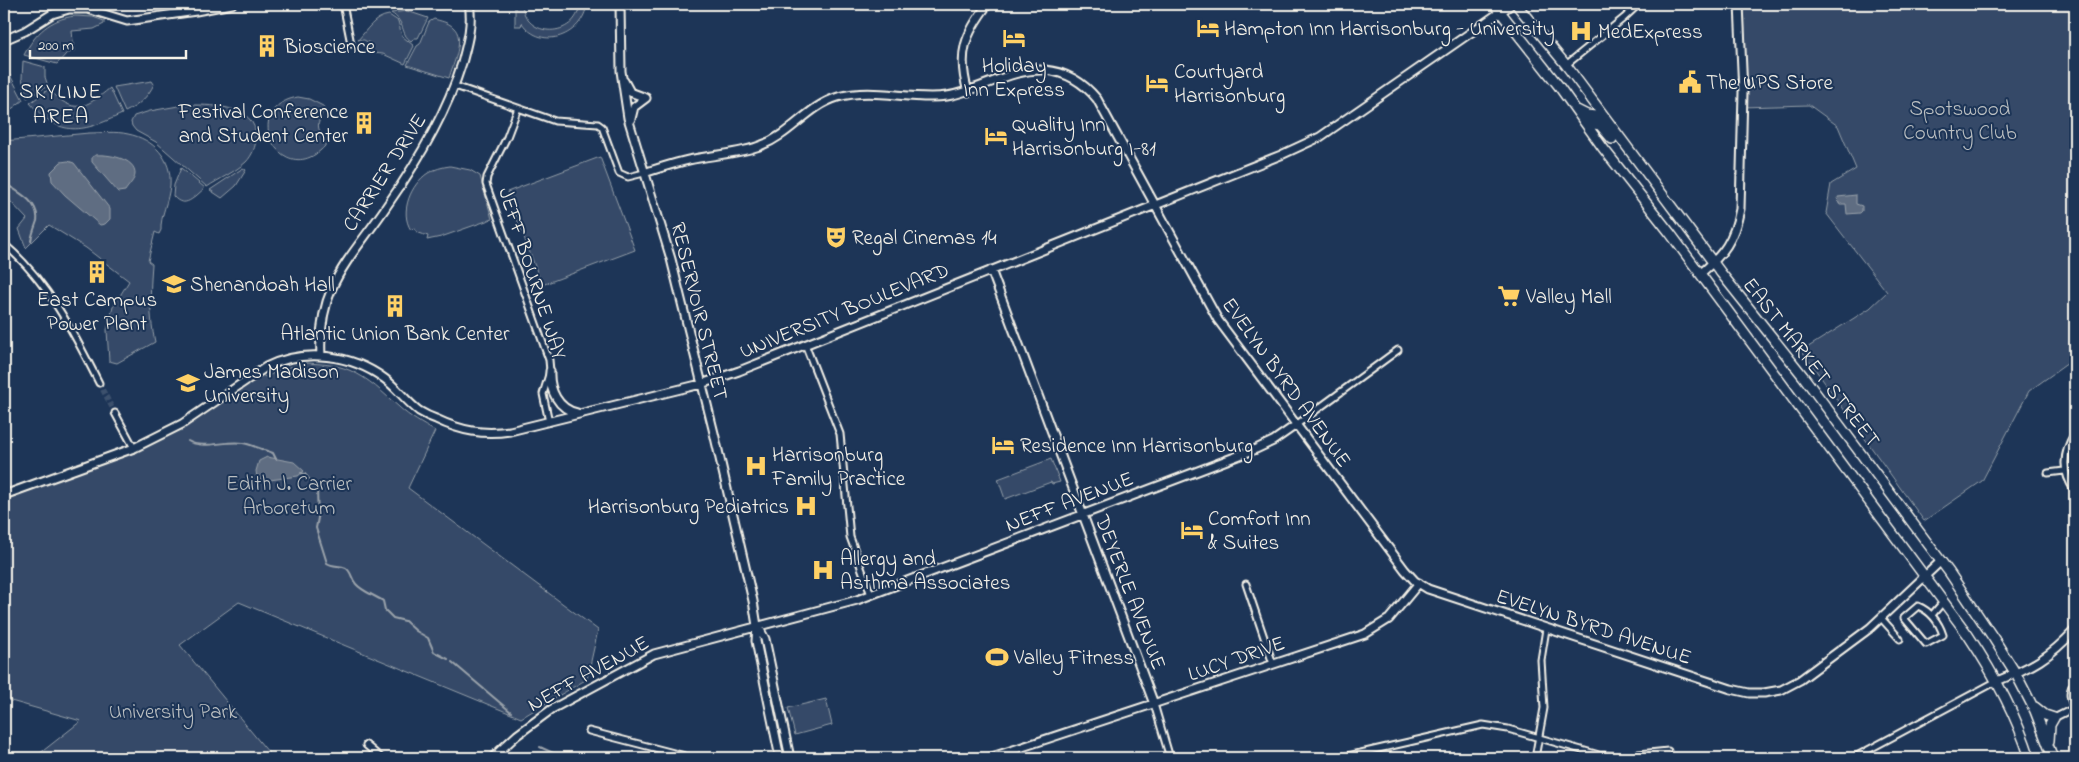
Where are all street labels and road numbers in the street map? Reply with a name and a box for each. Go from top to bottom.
street label: CARRIER DRIVE [336,108,435,238]
street label: JEFF BOURNE WAY [489,184,573,364]
street label: RESERVOIR STREET [661,219,735,404]
street label: UNIVERSITY BOULEVARD [736,256,954,368]
street label: EAST MARKET STREET [1734,272,1886,455]
street label: EVELYN BYRD AVENUE [1213,292,1357,474]
street label: NEFF AVENUE [1001,465,1138,541]
street label: DEYERLE AVENUE [1085,510,1172,674]
street label: EVELYN BYRD AVENUE [1492,582,1695,674]
street label: NEFF AVENUE [523,629,655,721]
street label: LUCY DRIVE [1184,629,1289,690]

